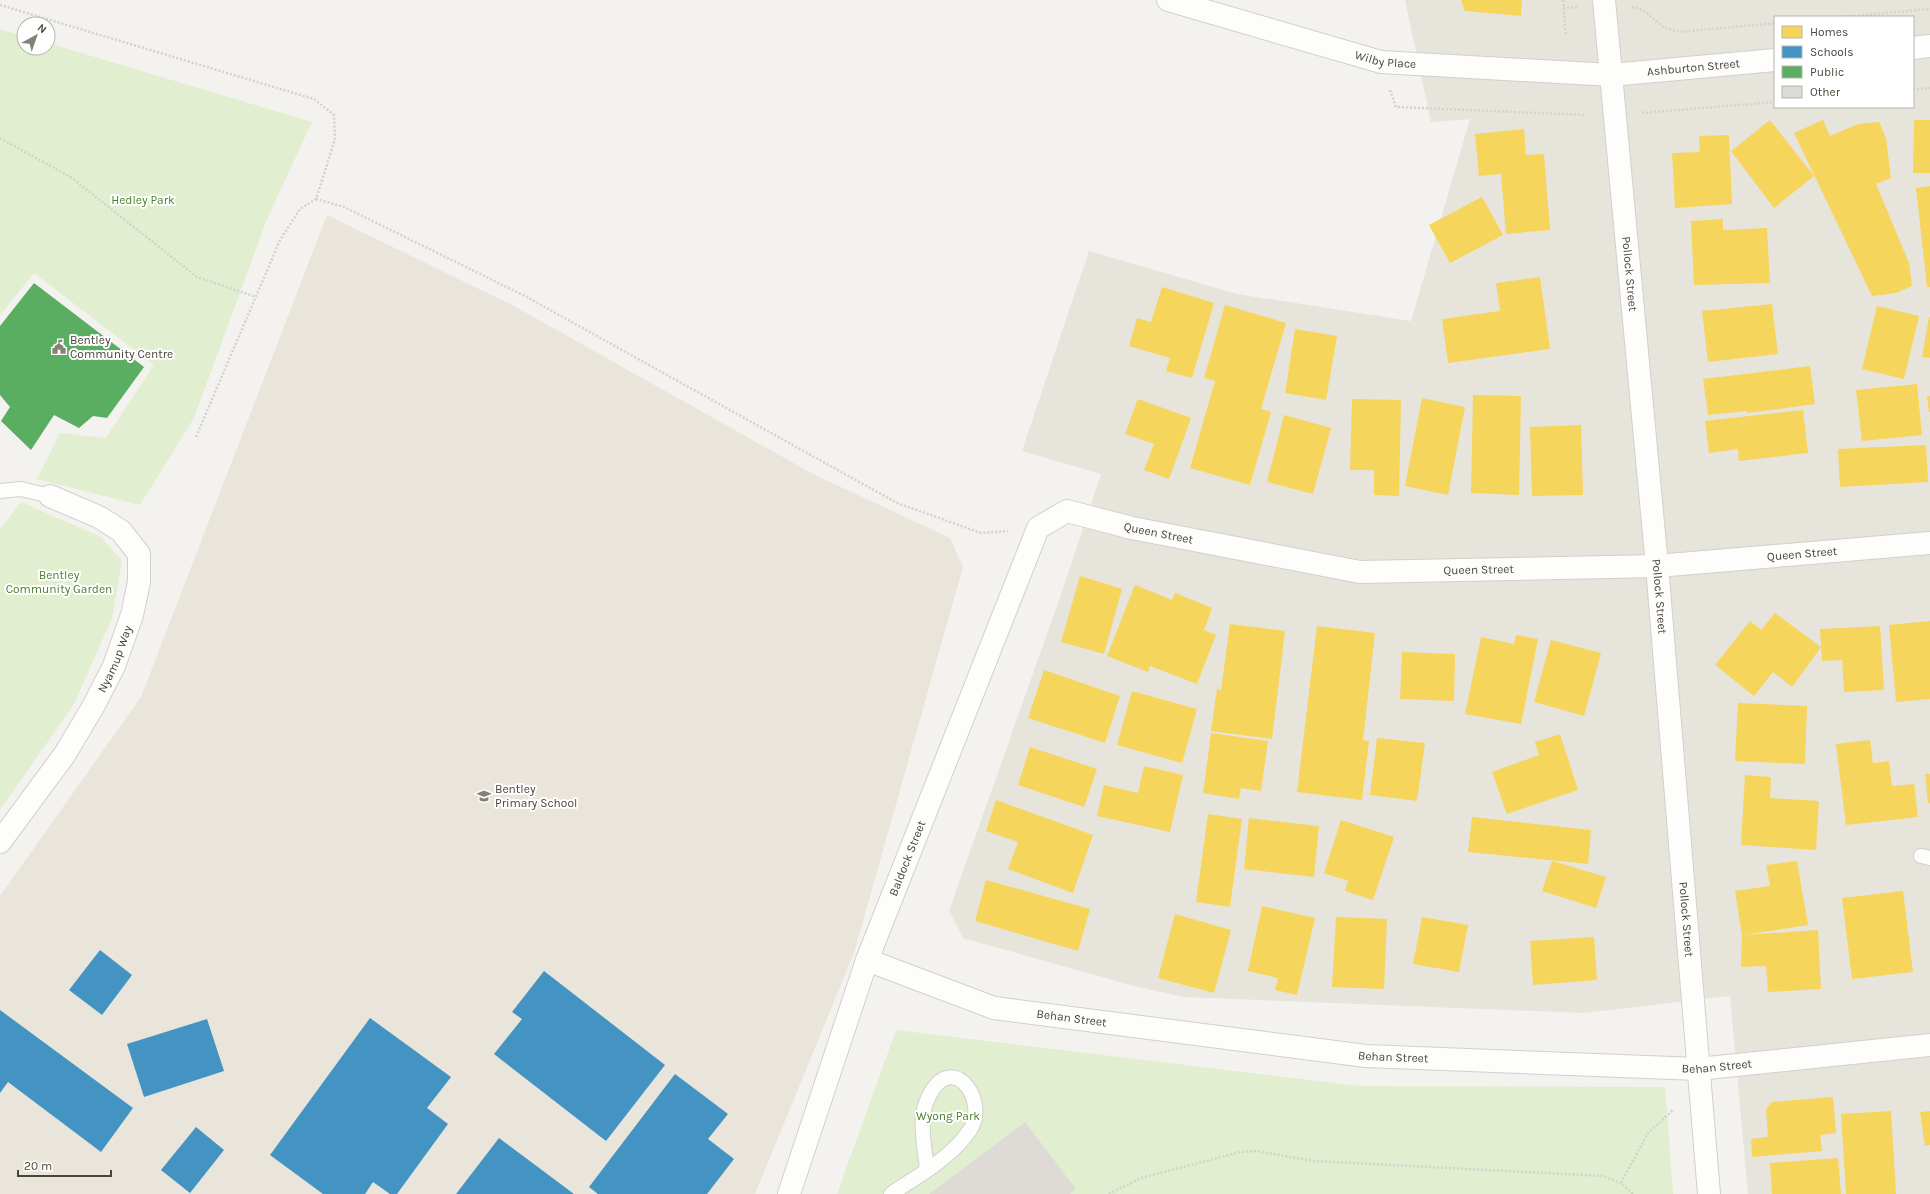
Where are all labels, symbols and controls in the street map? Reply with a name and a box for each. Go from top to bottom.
north arrow [16,16,56,56]
legend [1774,16,1914,108]
text: N [35,21,49,36]
text: Homes [1810,25,1848,39]
text: Schools [1810,45,1853,59]
street label: Wilby Place [1353,48,1417,71]
street label: Ashburton Street [1646,56,1741,79]
text: Public [1810,65,1844,79]
text: Other [1810,85,1841,99]
park label: Hedley Park [111,193,175,207]
street label: Pollock Street [1619,236,1640,312]
place label: Bentley Community Centre [70,333,173,361]
public building icon: Bentley Community Centre [51,339,67,355]
street label: Queen Street [1122,519,1195,547]
street label: Queen Street [1766,544,1838,564]
street label: Pollock Street [1649,558,1670,635]
street label: Queen Street [1443,562,1515,577]
park label: Bentley Community Garden [6,568,112,596]
street label: Nyamup Way [95,623,135,695]
place label: Bentley Primary School [495,782,577,810]
school or university icon: Bentley Primary School [476,788,492,804]
street label: Baldock Street [886,818,929,898]
street label: Pollock Street [1676,881,1696,958]
street label: Behan Street [1036,1007,1108,1030]
street label: Behan Street [1357,1048,1429,1065]
street label: Behan Street [1681,1056,1753,1076]
park label: Wyong Park [916,1109,980,1123]
scale bar [18,1152,111,1178]
text: 20 m [24,1159,52,1173]

